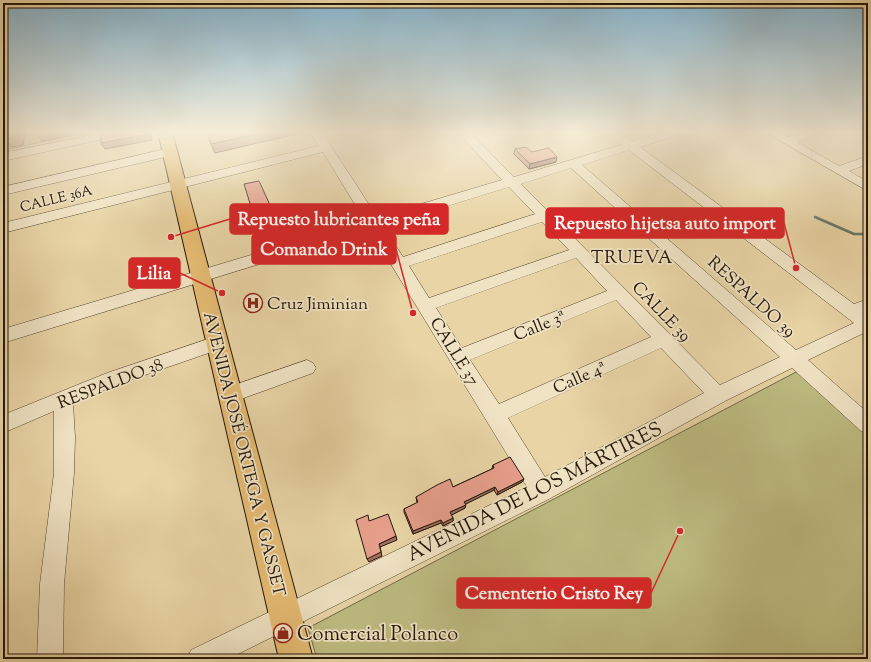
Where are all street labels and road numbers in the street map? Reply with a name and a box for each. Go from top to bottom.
street label: CALLE 36A [18,181,95,219]
street label: RESPALDO 39 [701,251,800,344]
street label: CALLE 39 [625,277,696,348]
street label: Calle 3ª [510,306,569,348]
street label: AVENIDA JOSÉ ORTEGA Y GASSET [196,310,290,599]
street label: CALLE 37 [423,313,484,391]
street label: RESPALDO 38 [54,354,167,416]
street label: Calle 4ª [549,357,610,401]
street label: AVENIDA DE LOS MÁRTIRES [402,415,668,570]

